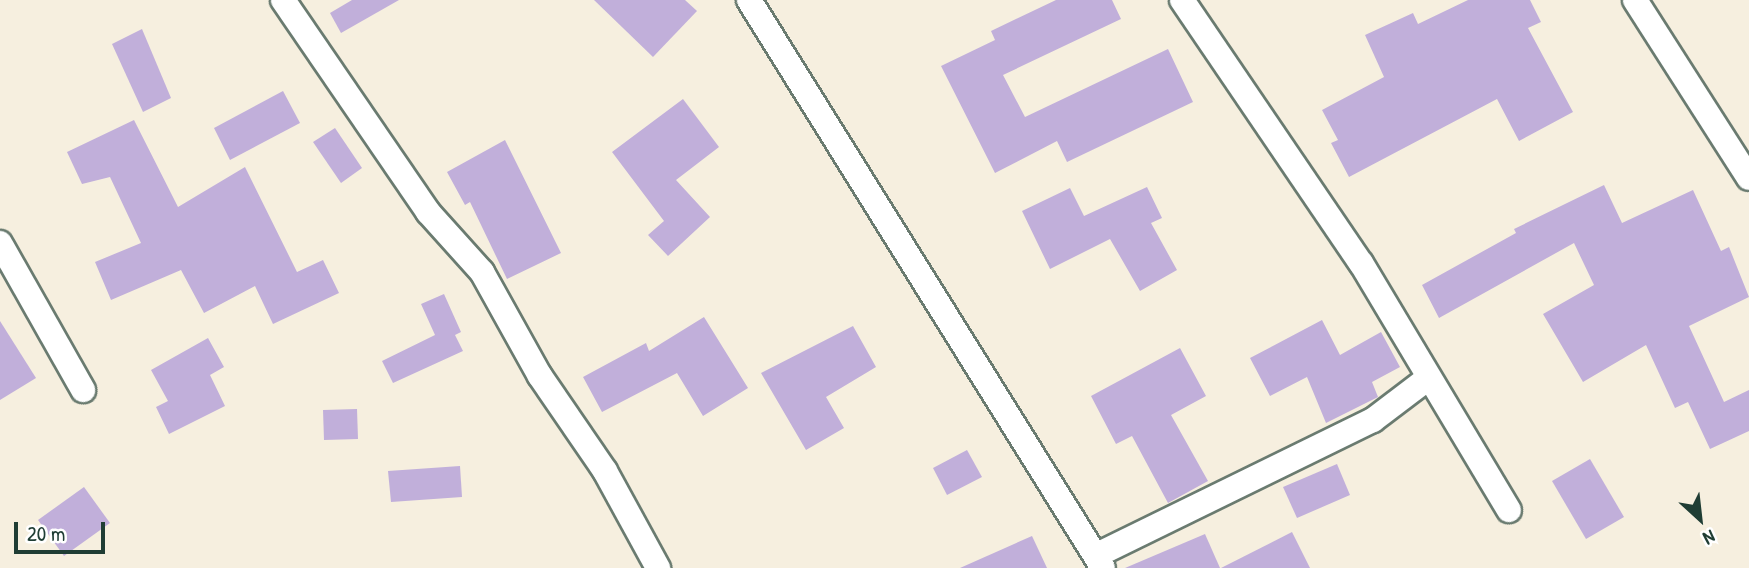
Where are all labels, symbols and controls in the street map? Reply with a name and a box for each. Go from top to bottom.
north arrow [1665,484,1735,554]
scale bar [18,508,108,552]
text: 20 m [27,519,65,548]
text: N [1699,524,1720,552]

